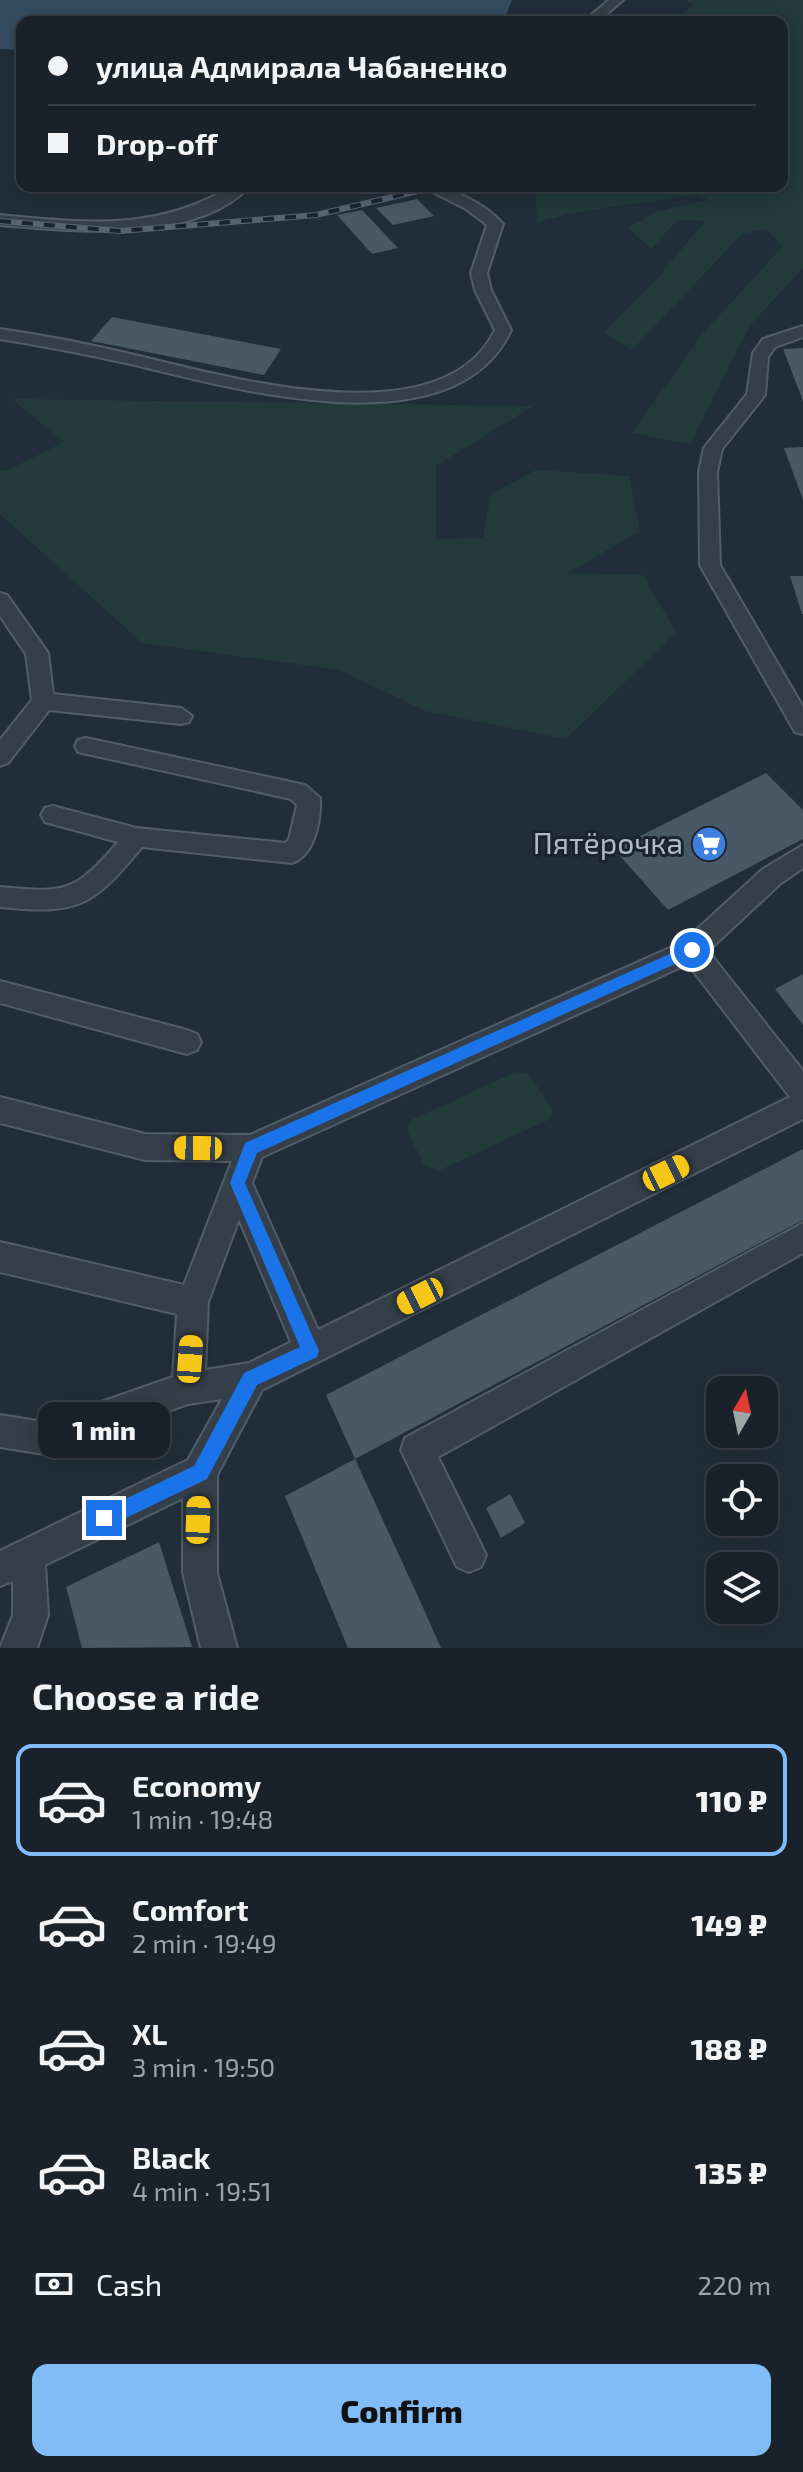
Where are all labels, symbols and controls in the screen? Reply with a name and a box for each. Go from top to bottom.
text: улица Адмирала Чабаненко [96,48,507,84]
text: Drop-off [96,125,218,161]
place label: Пятёрочка [533,824,683,860]
supermarket icon: Пятёрочка [690,825,728,863]
route start [674,932,710,968]
car [174,1136,222,1160]
car [639,1152,693,1194]
car [393,1274,447,1318]
car [176,1334,204,1384]
north arrow [706,1376,778,1448]
map controls [706,1376,778,1624]
callout: 1 min [38,1402,170,1458]
text: 1 min [72,1414,136,1445]
button: locate [706,1464,778,1536]
car [185,1496,211,1544]
route end [86,1500,122,1536]
button: layers [706,1552,778,1624]
text: Choose a ride [32,1674,260,1717]
icon: car [36,1764,108,1836]
text: Economy [132,1767,261,1803]
text: 110 ₽ [696,1782,767,1818]
text: 1 min · 19:48 [132,1803,273,1834]
icon: car [36,1888,108,1960]
text: Comfort [132,1891,249,1927]
text: 149 ₽ [691,1906,767,1942]
text: 2 min · 19:49 [132,1927,277,1958]
icon: car [36,2012,108,2084]
text: XL [132,2015,167,2051]
text: 188 ₽ [691,2030,767,2066]
text: 3 min · 19:50 [132,2051,275,2082]
icon: car [36,2136,108,2208]
text: Black [132,2139,210,2175]
text: 135 ₽ [695,2154,767,2190]
text: 4 min · 19:51 [132,2175,272,2206]
icon: cash [32,2262,76,2306]
text: Cash [96,2266,162,2302]
text: 220 m [698,2269,771,2300]
button: Confirm [32,2364,771,2456]

